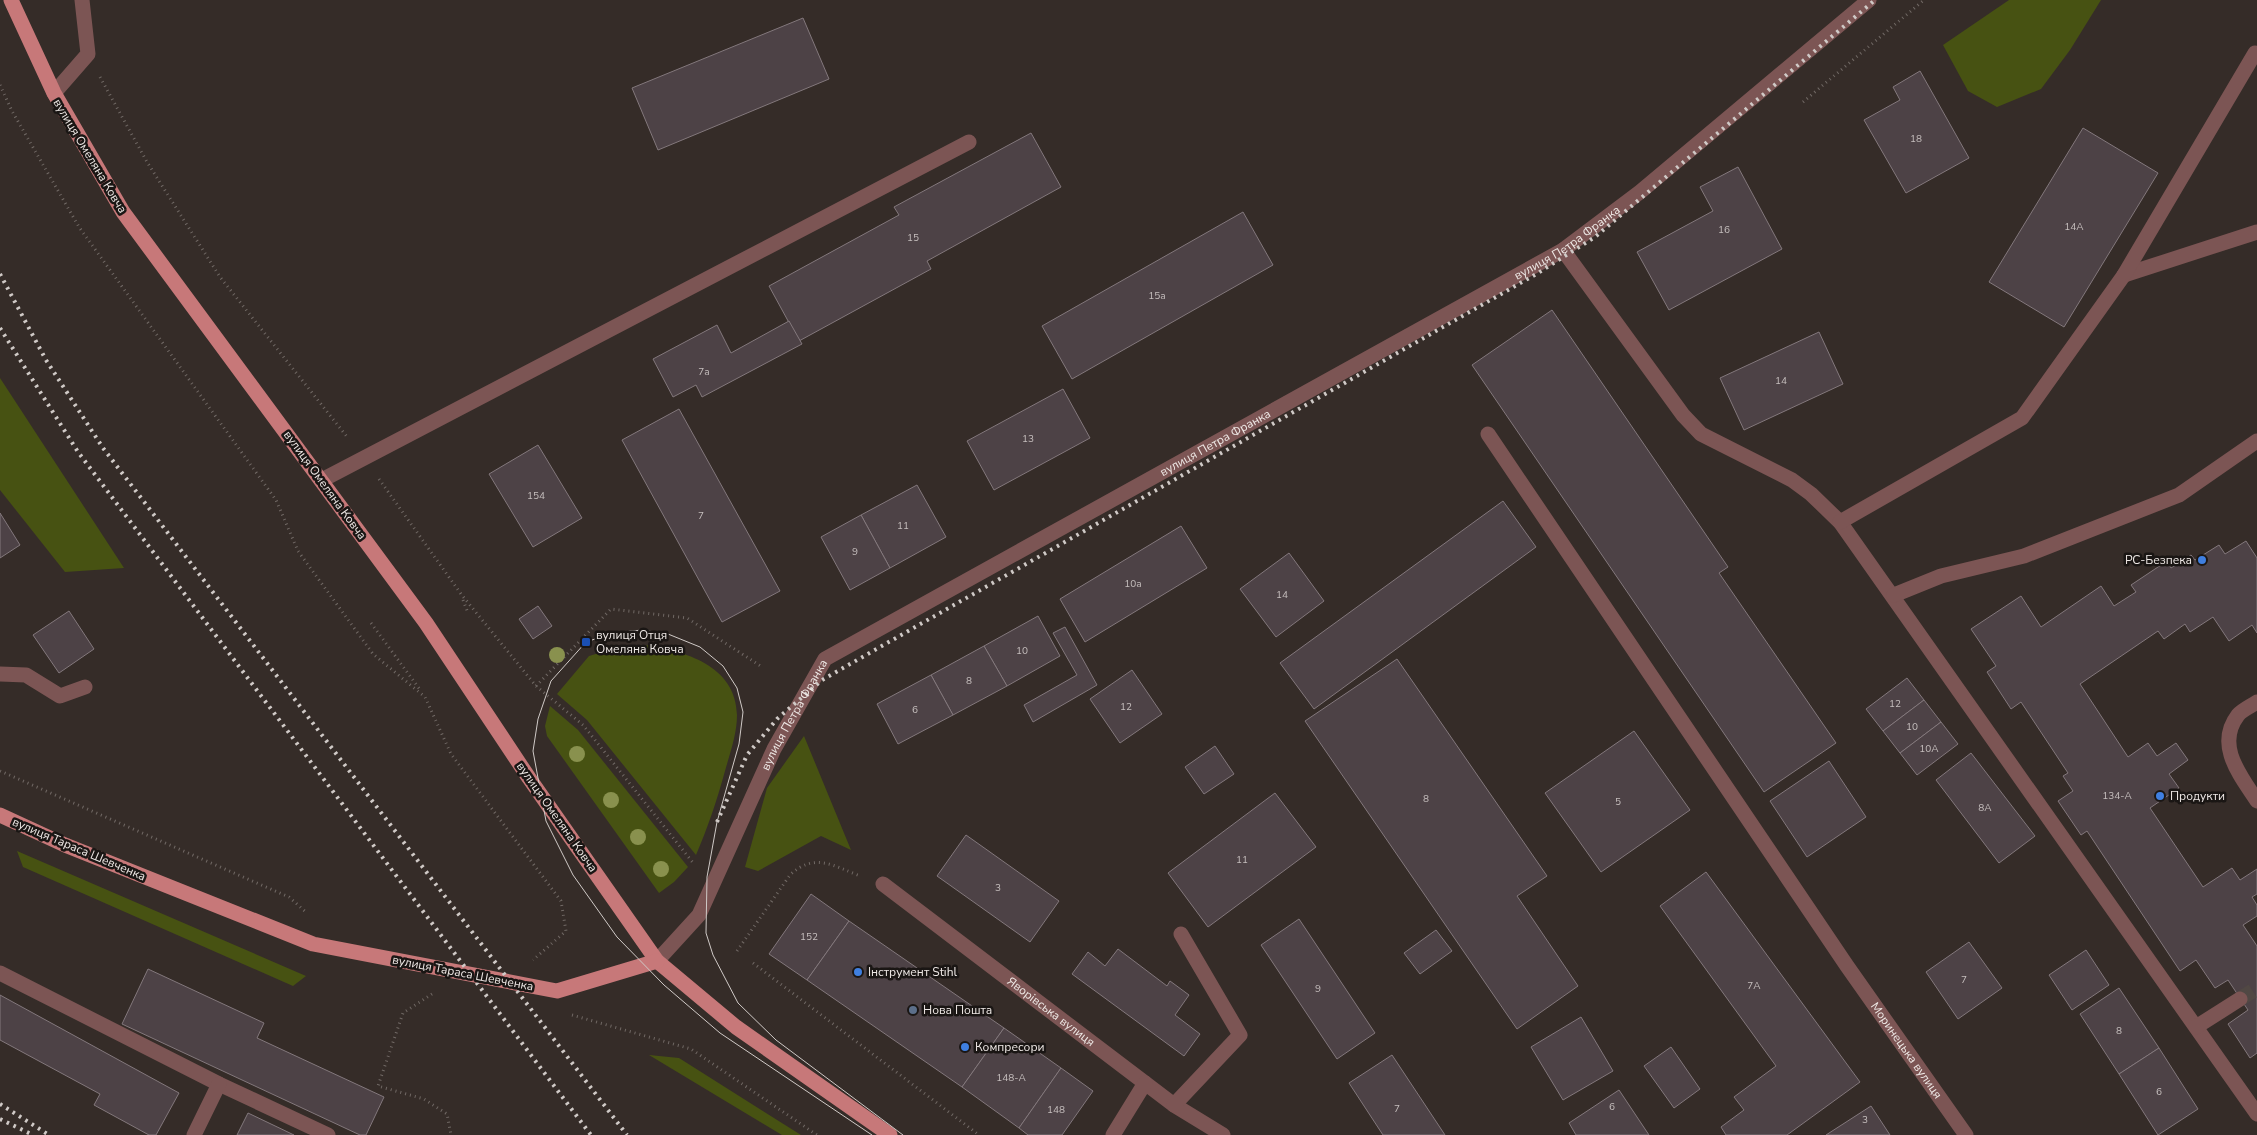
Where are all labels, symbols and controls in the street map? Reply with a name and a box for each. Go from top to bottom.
street label: вулиця Омеляна Ковча [49,96,131,216]
house number: 18 [1910,132,1922,146]
street label: вулиця Петра Франка [1511,202,1623,284]
house number: 14А [2064,220,2084,234]
house number: 16 [1718,223,1730,237]
house number: 15 [907,231,919,245]
house number: 15а [1148,289,1166,303]
house number: 7а [698,365,710,379]
house number: 14 [1775,374,1787,388]
street label: вулиця Петра Франка [1157,406,1273,480]
street label: вулиця Омеляна Ковча [280,427,370,543]
house number: 13 [1022,432,1034,446]
house number: 154 [527,489,545,503]
house number: 7 [698,509,704,523]
house number: 11 [897,519,909,533]
house number: 9 [852,545,858,559]
place label: РС-Безпека [2125,552,2192,568]
marker: РС-Безпека [2196,554,2208,566]
house number: 10а [1124,577,1142,591]
house number: 14 [1276,588,1288,602]
place label: вулиця Отця Омеляна Ковча [596,627,684,657]
marker: вулиця Отця Омеляна Ковча [580,636,592,648]
house number: 10 [1016,644,1028,658]
street label: вулиця Петра Франка [757,657,831,773]
house number: 8 [966,674,972,688]
house number: 12 [1889,697,1901,711]
house number: 12 [1120,700,1132,714]
house number: 6 [912,703,918,717]
house number: 10 [1906,720,1918,734]
house number: 10А [1919,742,1939,756]
street label: вулиця Омеляна Ковча [513,759,601,875]
place label: Продукти [2170,788,2225,804]
house number: 134-А [2102,789,2132,803]
marker: Продукти [2154,790,2166,802]
house number: 8 [1423,792,1429,806]
house number: 5 [1615,795,1621,809]
house number: 8А [1978,801,1992,815]
street label: вулиця Тараса Шевченка [10,814,148,884]
house number: 11 [1236,853,1248,867]
house number: 3 [995,881,1001,895]
house number: 152 [800,930,818,944]
street label: вулиця Тараса Шевченка [391,951,535,995]
place label: Інструмент Stihl [868,964,957,980]
marker: Інструмент Stihl [852,966,864,978]
street label: Яворівська вулиця [1004,973,1098,1050]
house number: 7 [1961,973,1967,987]
house number: 7А [1747,979,1761,993]
house number: 9 [1315,982,1321,996]
street label: Моринецька вулиця [1867,999,1946,1102]
place label: Нова Пошта [923,1002,992,1018]
marker: Нова Пошта [907,1004,919,1016]
house number: 8 [2116,1024,2122,1038]
place label: Компресори [975,1039,1045,1055]
marker: Компресори [959,1041,971,1053]
house number: 148-А [996,1071,1026,1085]
house number: 6 [2156,1085,2162,1099]
house number: 6 [1609,1100,1615,1114]
house number: 7 [1394,1102,1400,1116]
house number: 148 [1047,1103,1065,1117]
house number: 3 [1862,1113,1868,1127]

